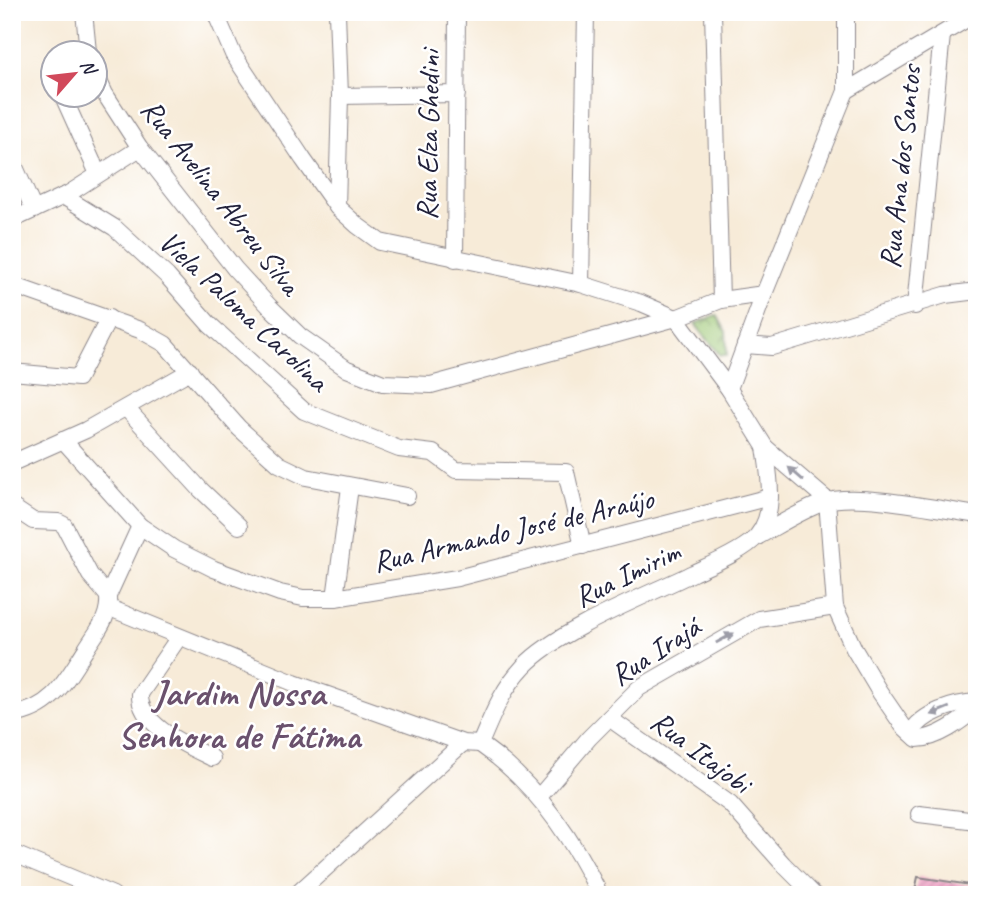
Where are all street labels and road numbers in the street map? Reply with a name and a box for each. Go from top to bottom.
street label: Rua Elza Ghedini [408,46,449,220]
street label: Rua Ana dos Santos [870,61,930,271]
street label: Rua Avelina Abreu Silva [133,91,311,305]
street label: Viela Paloma Carolina [151,223,338,401]
street label: Rua Armando José de Araújo [369,479,658,581]
street label: Rua Imirim [568,532,687,616]
street label: Rua Irajá [603,606,710,694]
street label: Rua Itajobi [643,702,761,804]

